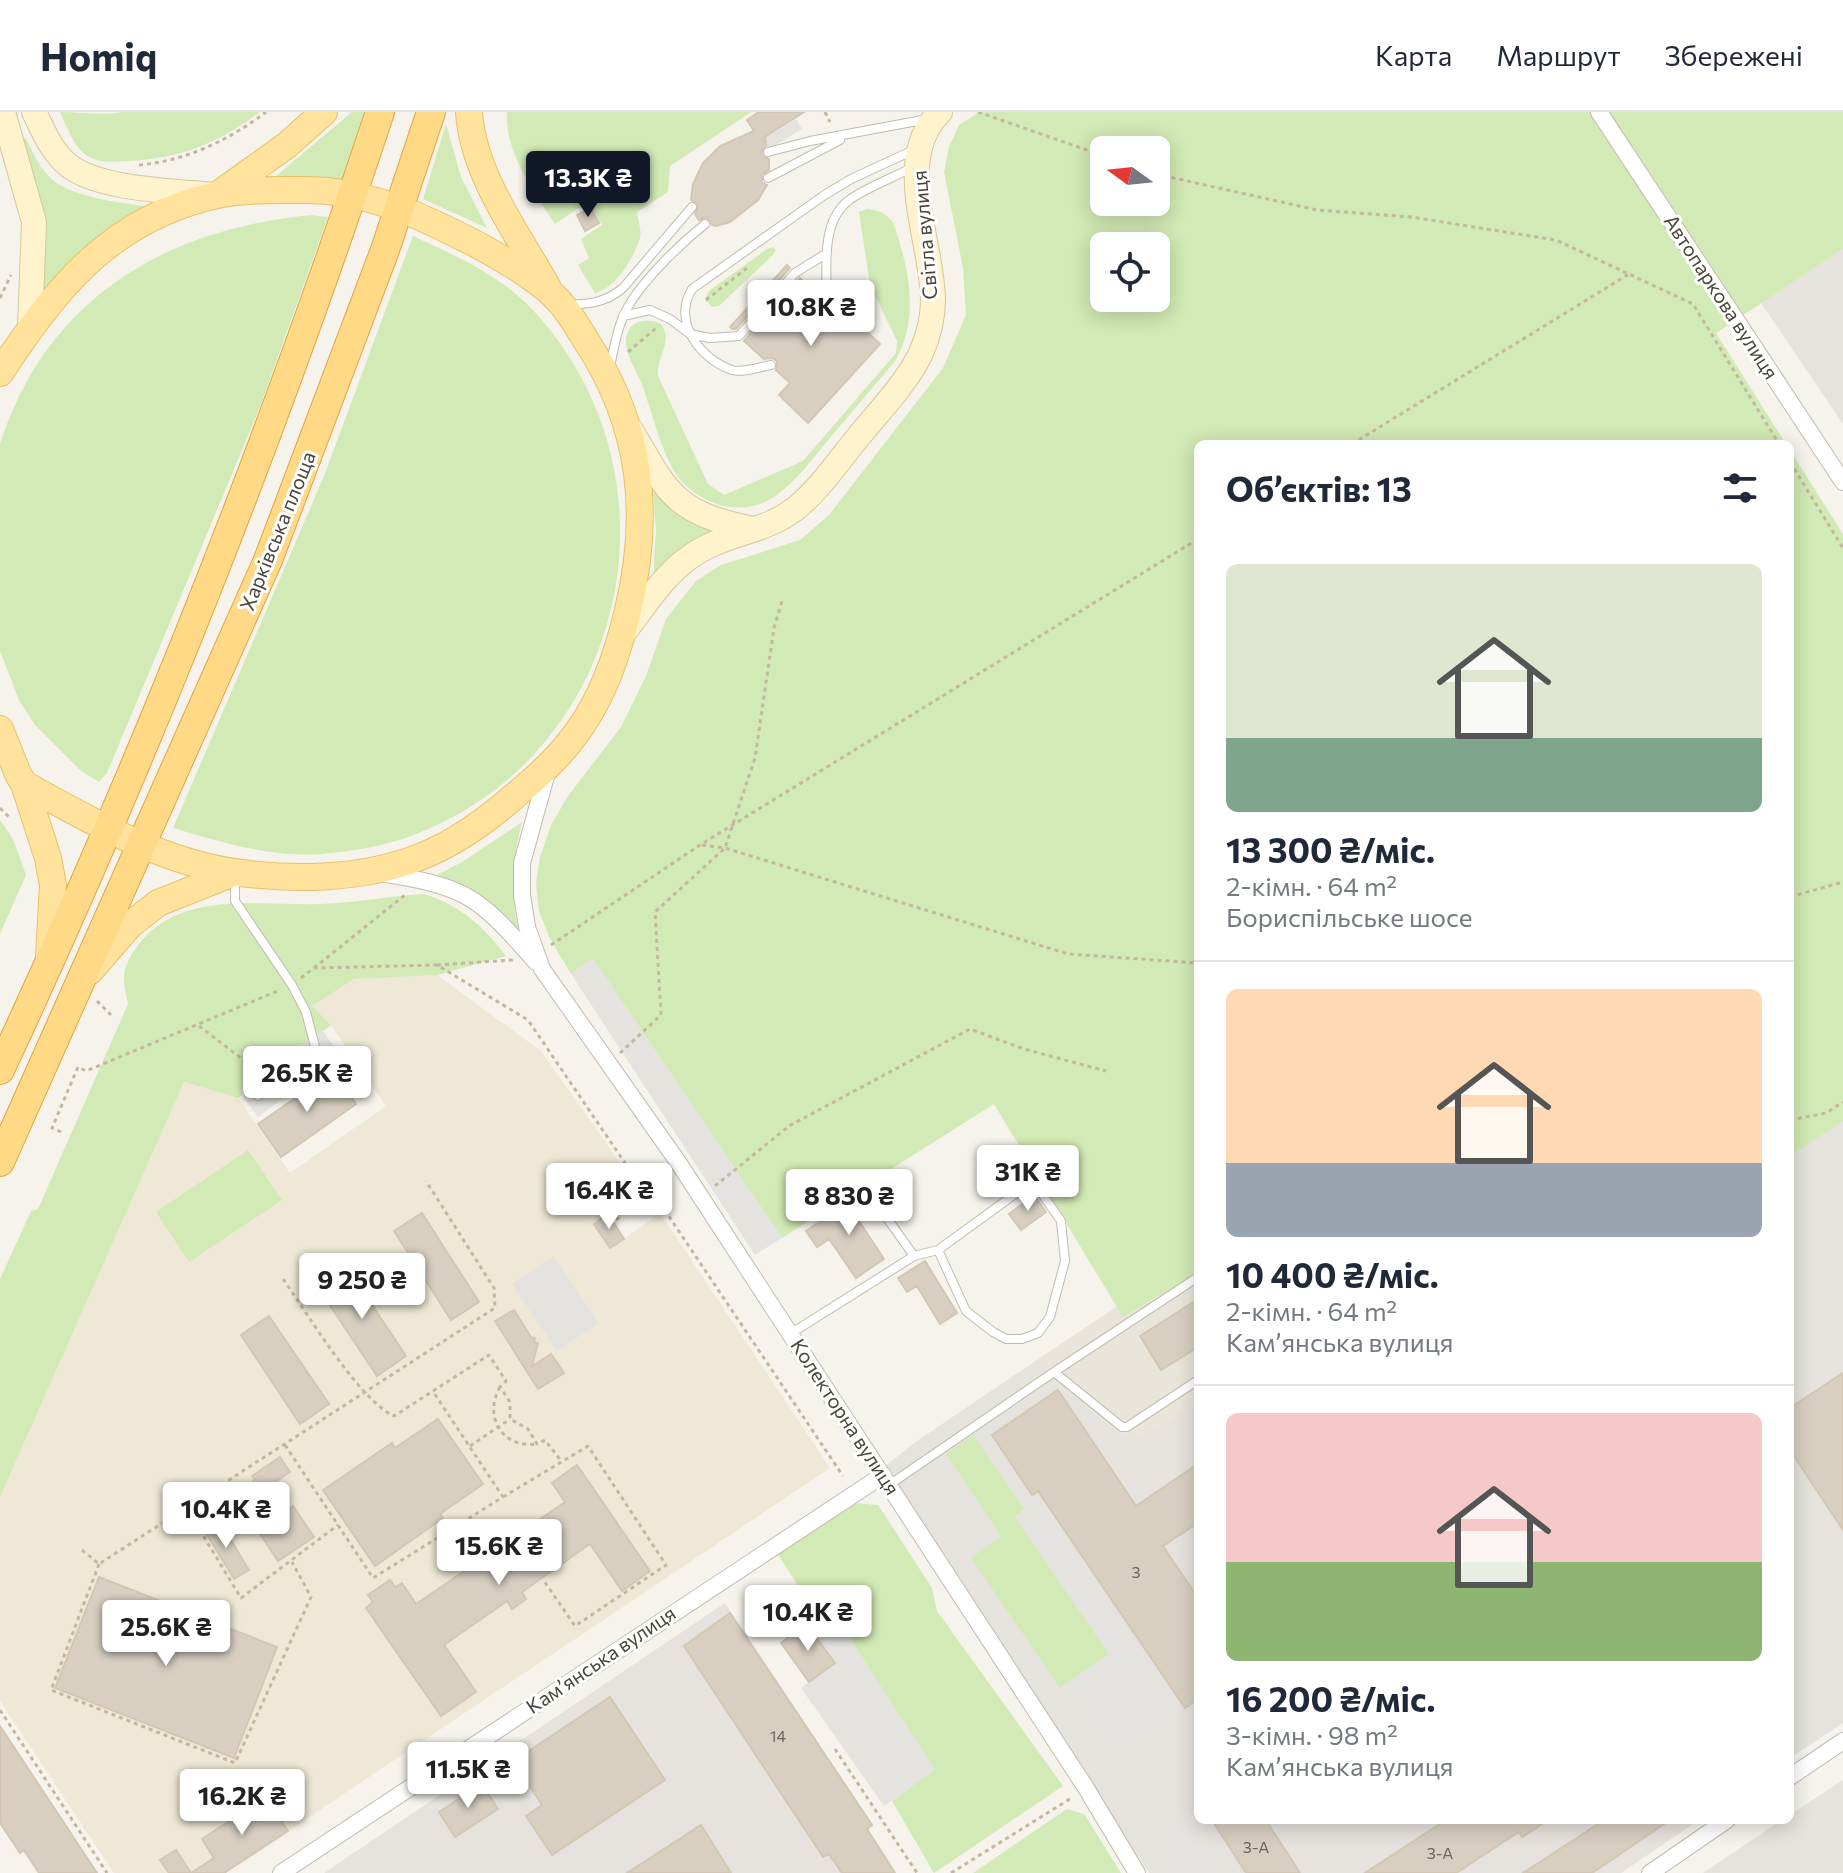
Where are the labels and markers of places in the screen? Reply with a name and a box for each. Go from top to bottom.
pin: 13.3K ₴ [514,151,662,219]
pin: 10.8K ₴ [737,280,885,348]
pin: 26.5K ₴ [233,1046,381,1114]
pin: 31K ₴ [972,1145,1084,1213]
pin: 16.4K ₴ [535,1163,683,1231]
pin: 8 830 ₴ [775,1169,923,1237]
pin: 9 250 ₴ [288,1253,436,1321]
pin: 10.4K ₴ [152,1482,300,1550]
pin: 15.6K ₴ [425,1519,573,1587]
pin: 10.4K ₴ [734,1585,882,1653]
pin: 25.6K ₴ [92,1600,240,1668]
pin: 11.5K ₴ [394,1742,542,1810]
pin: 16.2K ₴ [168,1769,316,1837]

